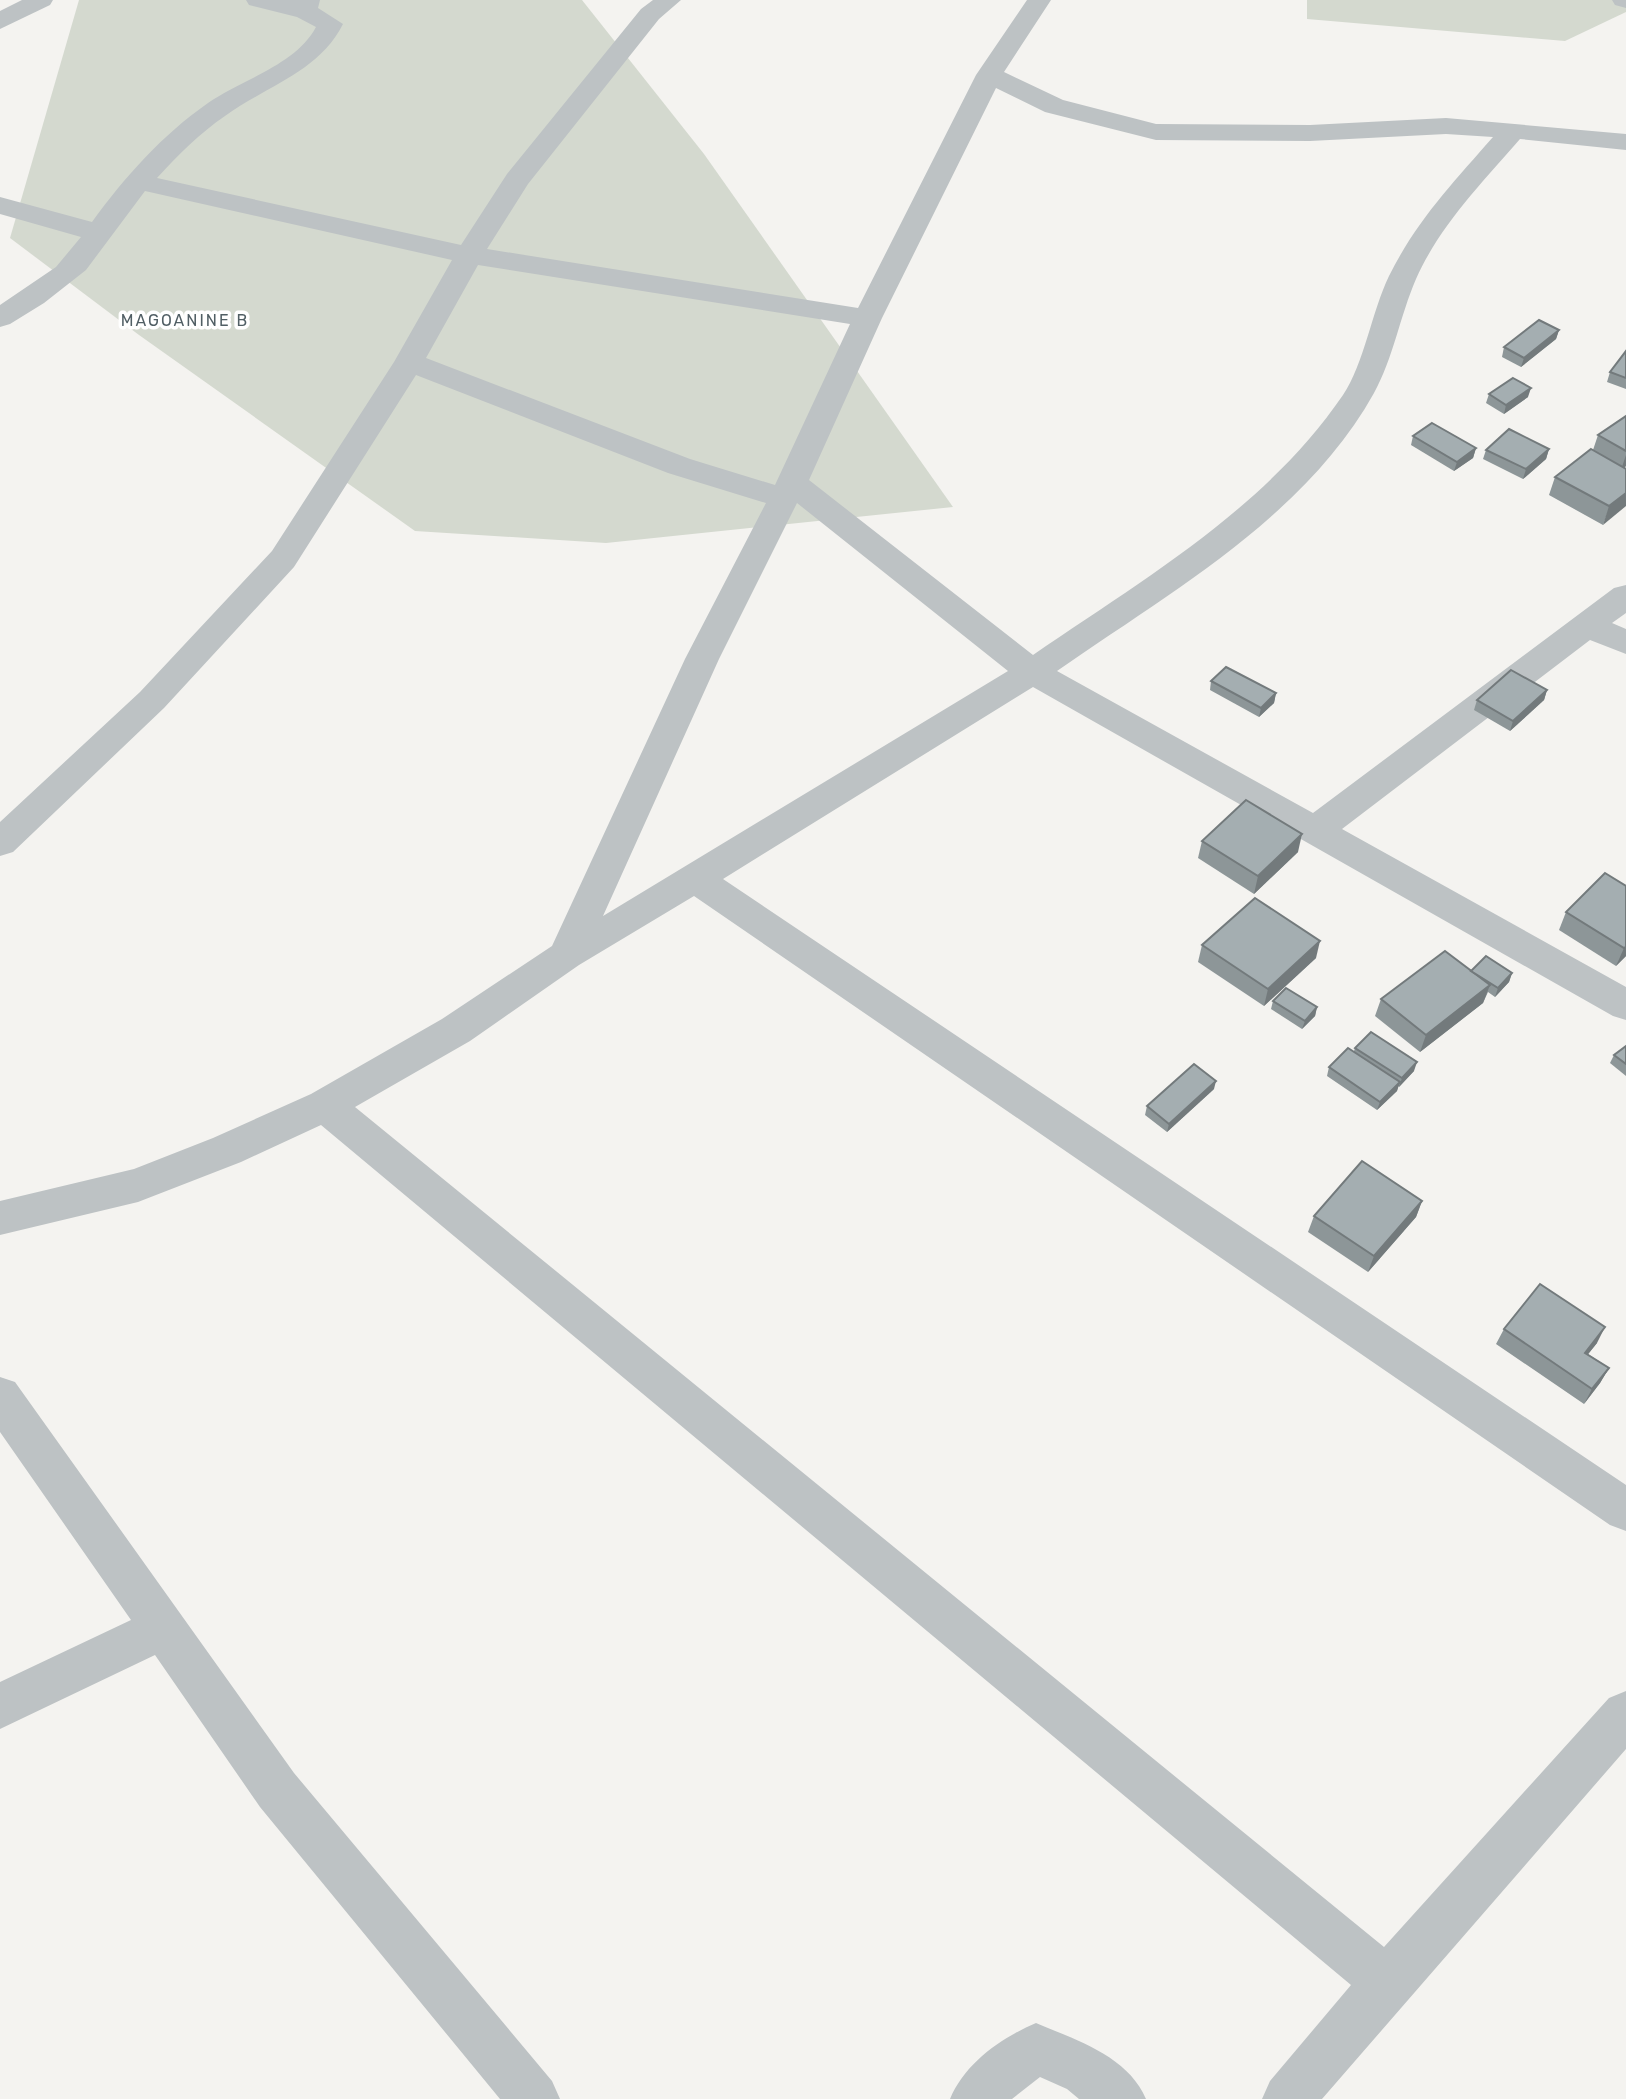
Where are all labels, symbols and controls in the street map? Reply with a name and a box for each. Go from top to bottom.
district label: MAGOANINE B [121,311,249,330]

